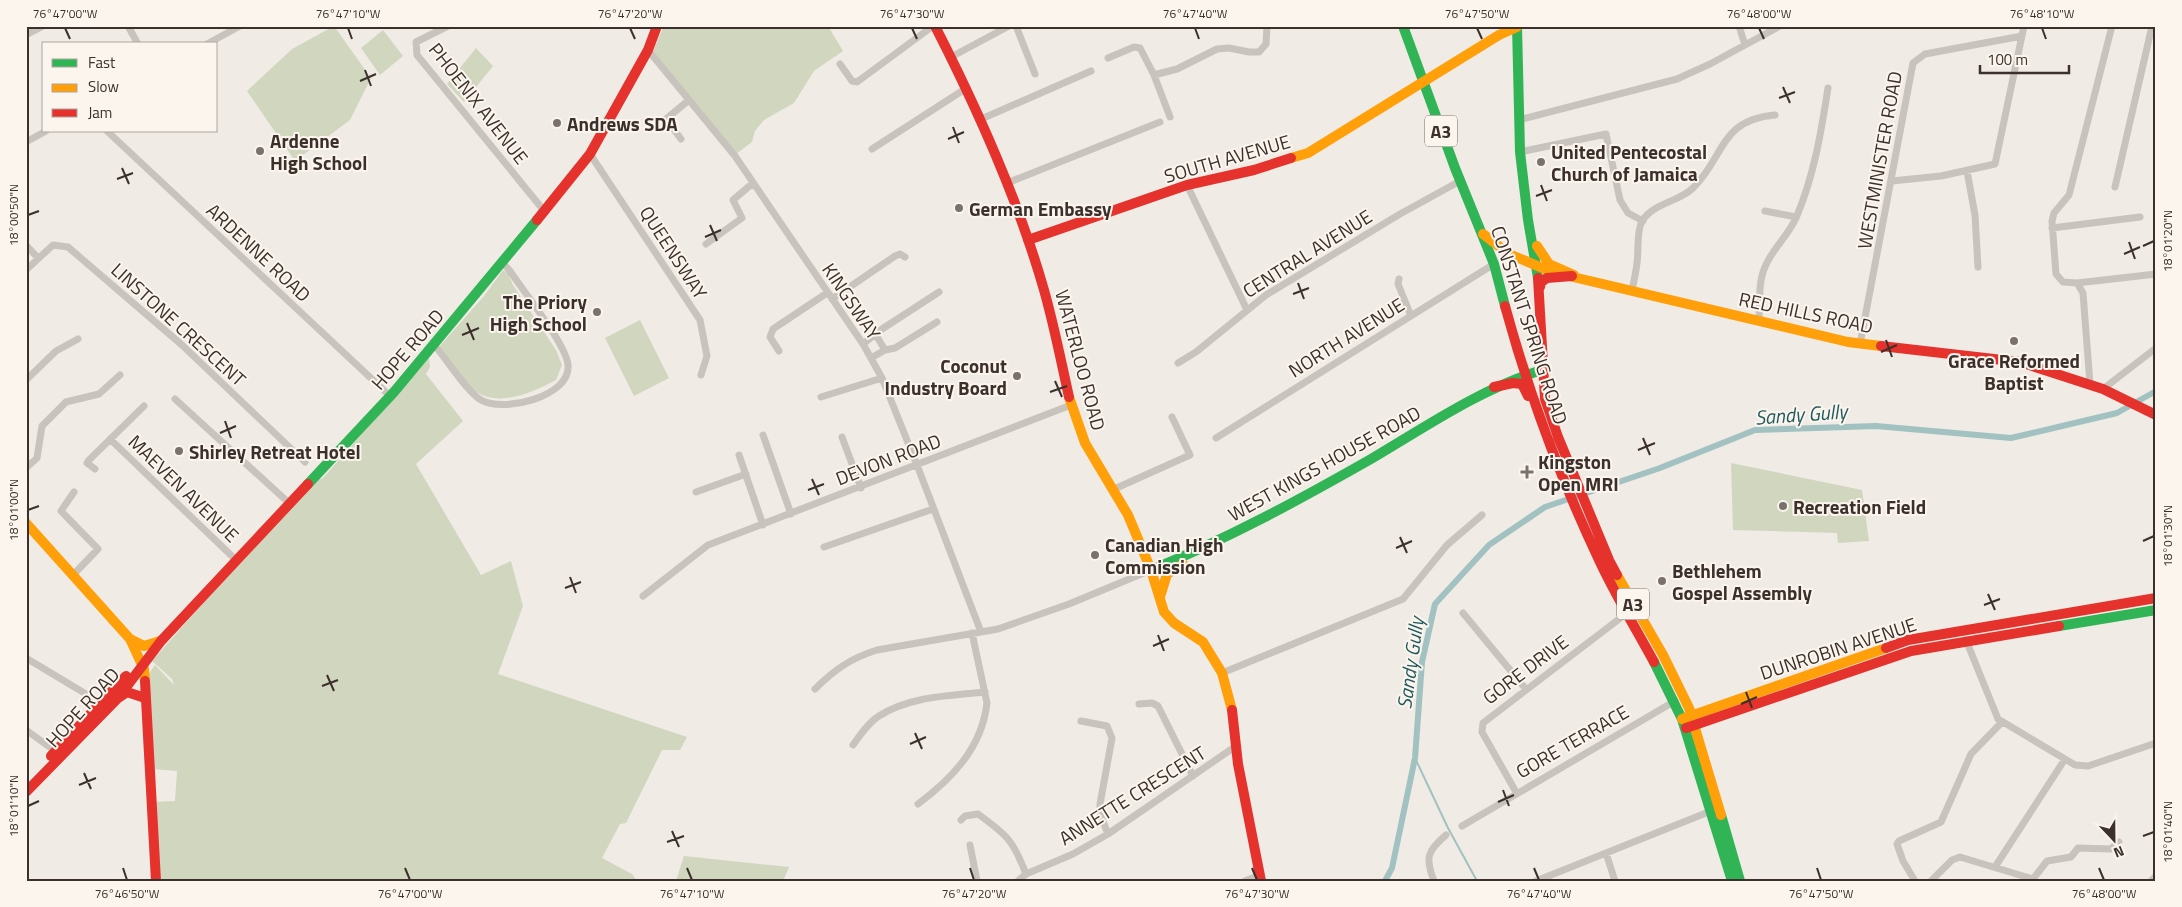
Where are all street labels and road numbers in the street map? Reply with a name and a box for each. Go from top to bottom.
street label: PHOENIX AVENUE [422,36,536,170]
street label: WESTMINISTER ROAD [1849,69,1909,251]
road number: A3 [1425,115,1457,146]
street label: SOUTH AVENUE [1161,126,1293,190]
street label: ARDENNE ROAD [200,196,318,308]
street label: QUEENSWAY [633,200,715,305]
street label: CENTRAL AVENUE [1237,202,1377,304]
street label: CONSTANT SPRING ROAD [1484,222,1576,428]
street label: LINSTONE CRESCENT [105,255,253,393]
street label: KINGSWAY [816,257,889,346]
street label: RED HILLS ROAD [1736,284,1876,340]
street label: WATERLOO ROAD [1048,286,1114,434]
street label: NORTH AVENUE [1282,290,1410,384]
street label: HOPE ROAD [364,302,450,396]
street label: WEST KINGS HOUSE ROAD [1222,398,1426,528]
street label: DEVON ROAD [831,426,945,492]
street label: MAEVEN AVENUE [122,427,246,549]
road number: A3 [1617,588,1649,620]
street label: DUNROBIN AVENUE [1756,609,1920,687]
street label: GORE DRIVE [1476,627,1574,711]
street label: HOPE ROAD [38,661,126,753]
street label: GORE TERRACE [1510,697,1634,785]
street label: ANNETTE CRESCENT [1053,738,1211,852]

